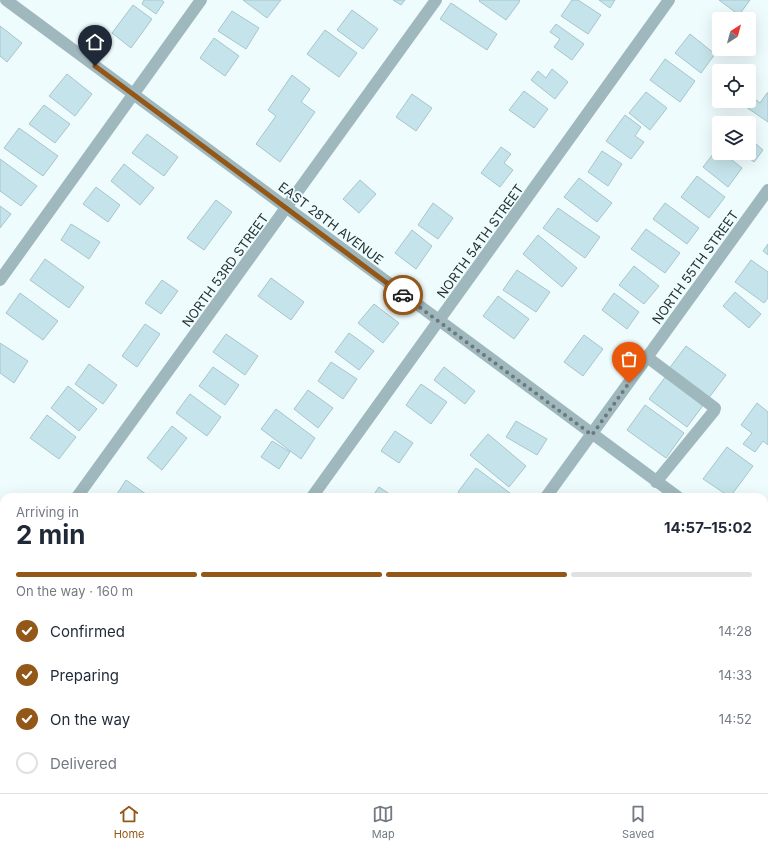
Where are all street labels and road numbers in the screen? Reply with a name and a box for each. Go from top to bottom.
street label: EAST 28TH AVENUE [275,178,387,268]
street label: NORTH 54TH STREET [433,181,527,301]
street label: NORTH 55TH STREET [648,207,742,327]
street label: NORTH 53RD STREET [178,210,272,330]

